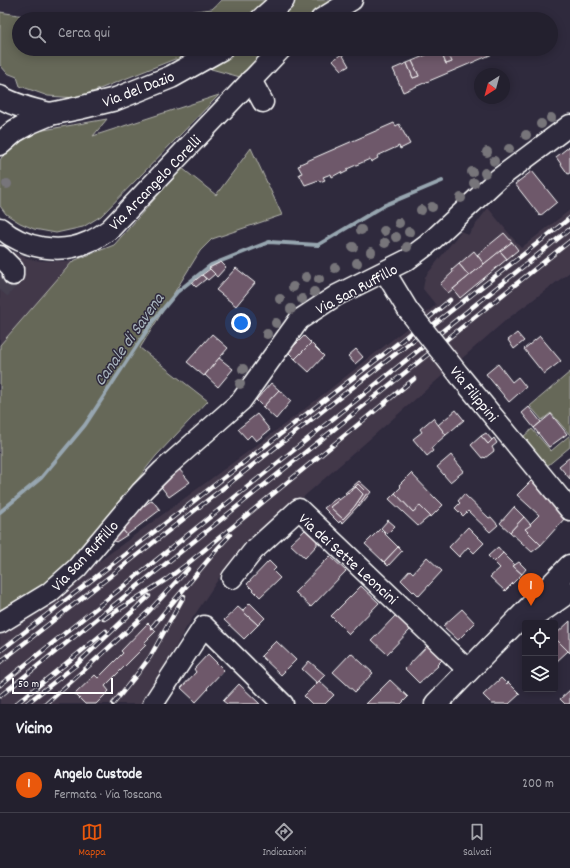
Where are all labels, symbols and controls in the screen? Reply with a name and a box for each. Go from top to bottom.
search box [12,12,558,56]
icon: search [26,23,48,45]
text: Cerca qui [58,23,110,45]
street label: Via del Dazio [99,66,178,115]
north arrow [474,68,510,104]
street label: Via Arcangelo Corelli [104,131,208,237]
street label: Via San Ruffillo [312,259,402,322]
water label: Canale di Savena [90,289,172,392]
your location [231,313,251,333]
street label: Via Filippini [443,361,503,428]
street label: Via dei Sette Leoncini [292,509,402,611]
street label: Via San Ruffillo [47,516,125,598]
pin: 1 [518,573,544,606]
map controls [522,620,558,692]
button: locate [522,620,558,656]
button: layers [522,656,558,692]
scale bar [12,676,113,695]
text: 50 m [18,677,39,693]
text: Vicino [16,718,53,742]
text: Angelo Custode [54,764,142,786]
text: 1 [28,775,30,794]
text: 200 m [522,775,554,794]
text: Fermata · Via Toscana [54,786,162,805]
tab: Mappa [79,821,105,861]
tab: Indicazioni [263,821,306,861]
tab: Salvati [463,821,491,861]

